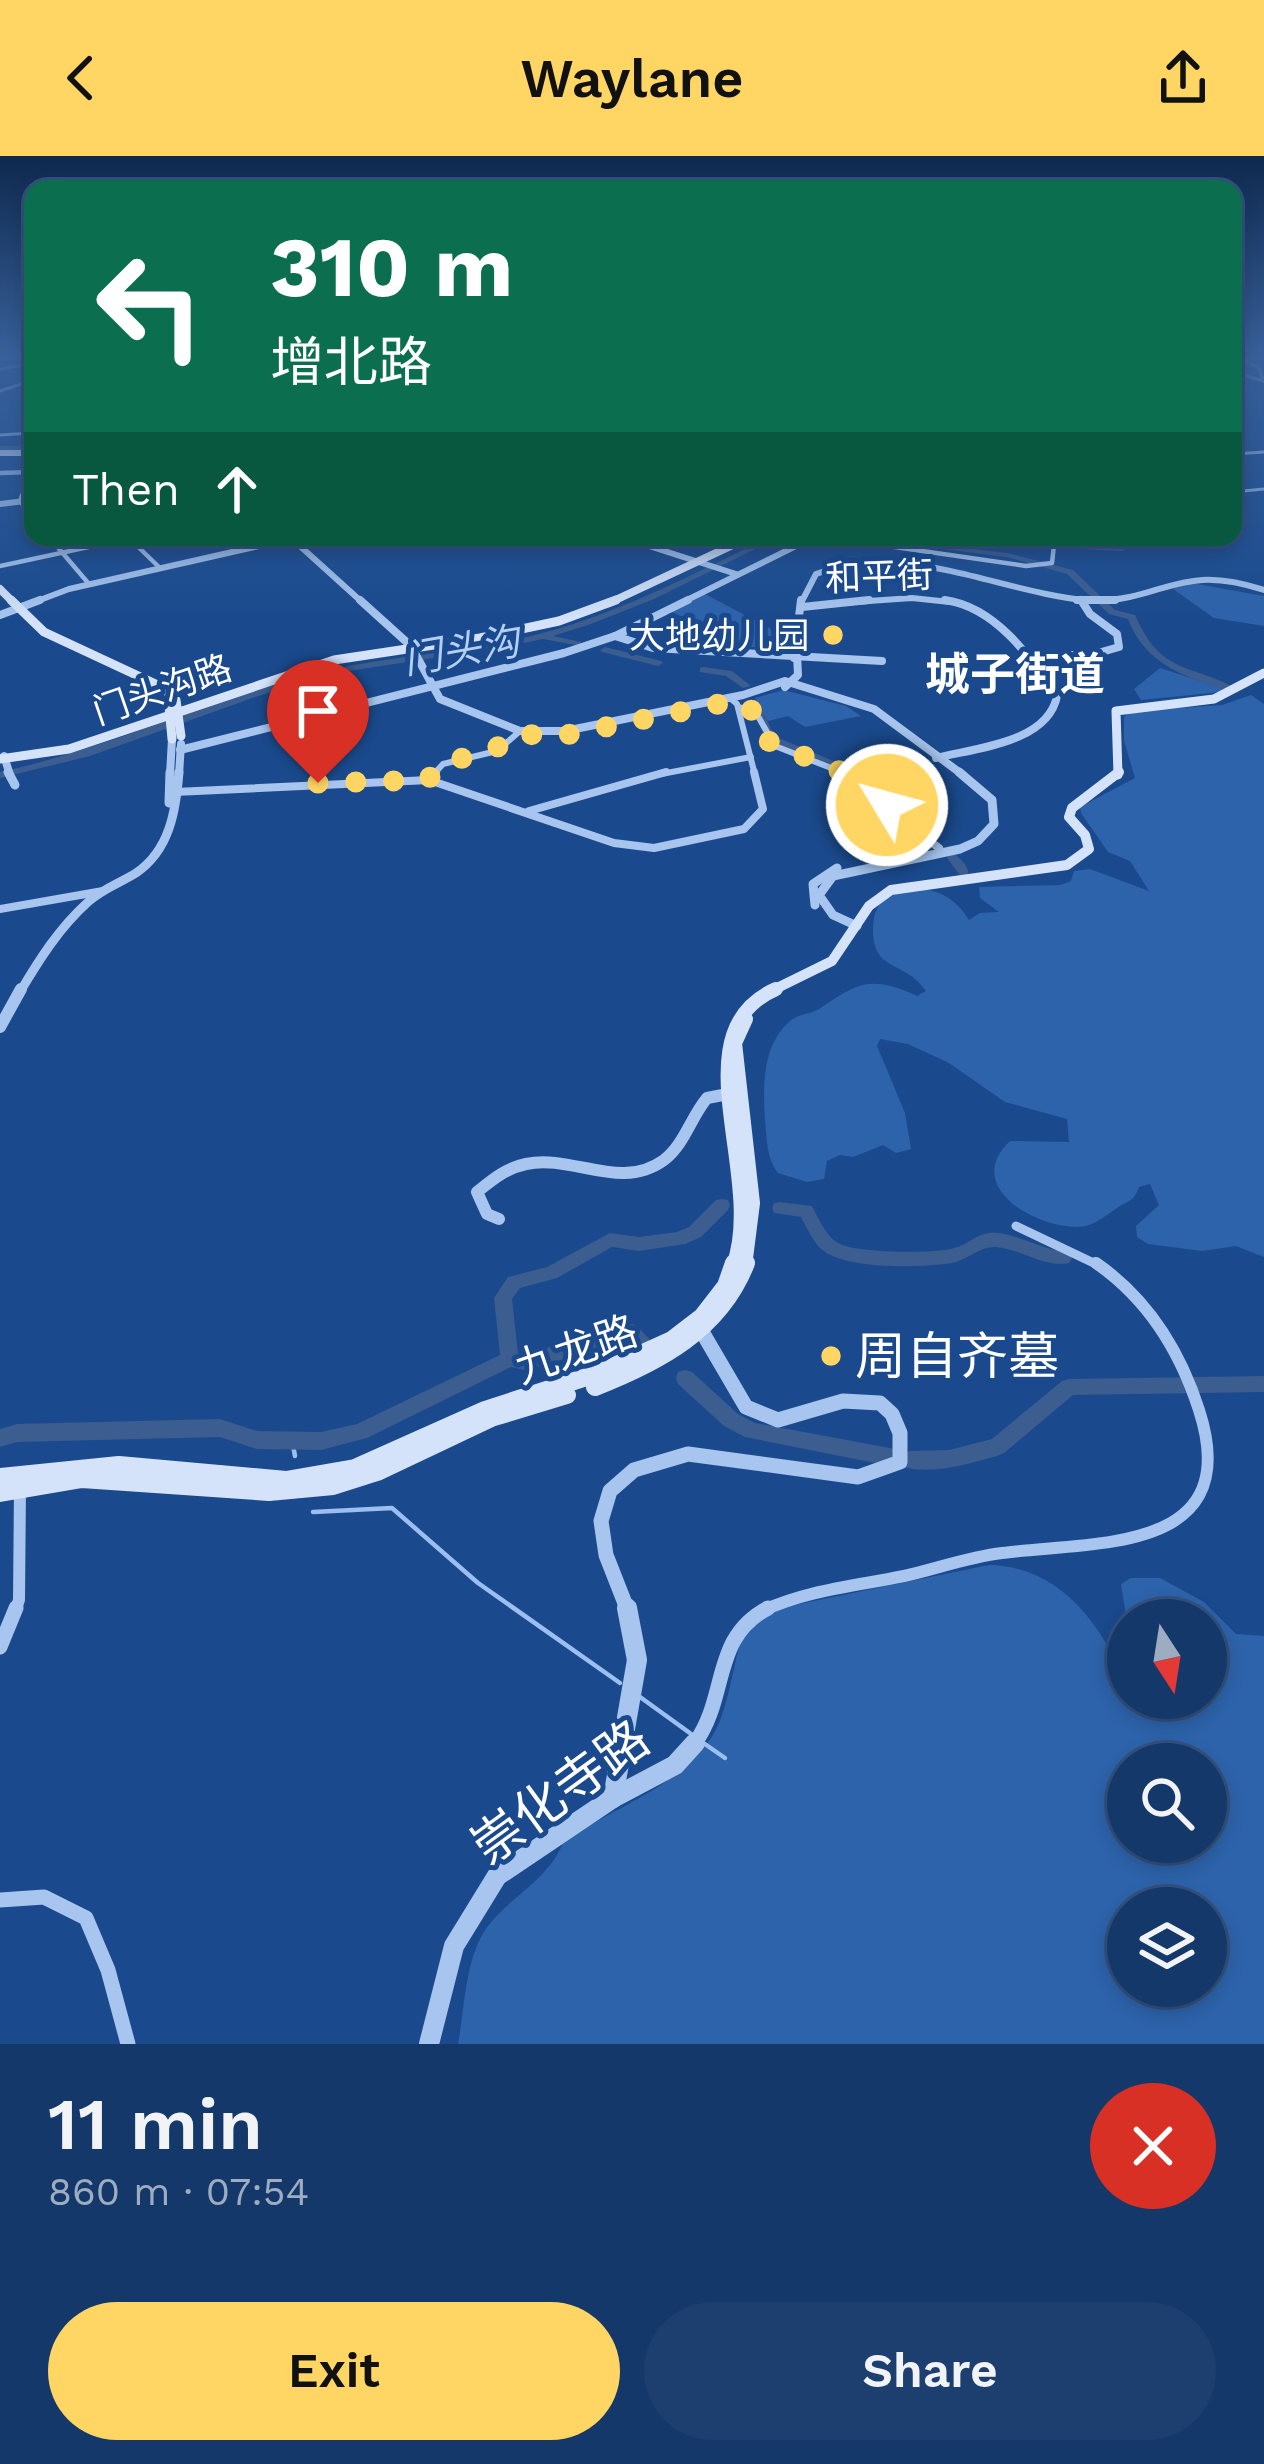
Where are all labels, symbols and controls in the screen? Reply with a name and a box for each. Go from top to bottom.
icon: back [48,45,114,111]
icon: share [1150,45,1216,111]
text: Waylane [521,47,743,110]
text: 310 m [270,218,513,316]
icon: left [72,228,228,384]
text: 增北路 [270,331,432,394]
icon: ahead [204,456,270,522]
text: Then [72,463,180,516]
street label: 和平街 [824,554,934,600]
place label: 大地幼儿园 [629,615,809,657]
water label: 门头沟 [400,617,527,683]
marker: 大地幼儿园 [820,622,846,648]
street label: 门头沟路 [87,647,237,733]
district label: 城子街道 [925,648,1105,701]
pin [267,660,369,783]
icon: arrive [285,678,351,744]
position arrow [824,742,950,868]
street label: 九龙路 [509,1306,644,1393]
place label: 周自齐墓 [855,1327,1059,1386]
marker: 周自齐墓 [818,1343,844,1369]
north arrow [1107,1599,1227,1719]
map controls [1107,1599,1227,2007]
street label: 崇化寺路 [460,1709,660,1876]
button: search [1107,1743,1227,1863]
button: layers [1107,1887,1227,2007]
text: 11 min [48,2082,263,2166]
button: close [1090,2083,1216,2209]
text: 860 m · 07:54 [48,2169,309,2214]
button: Exit [48,2302,620,2440]
button: Share [644,2302,1216,2440]

